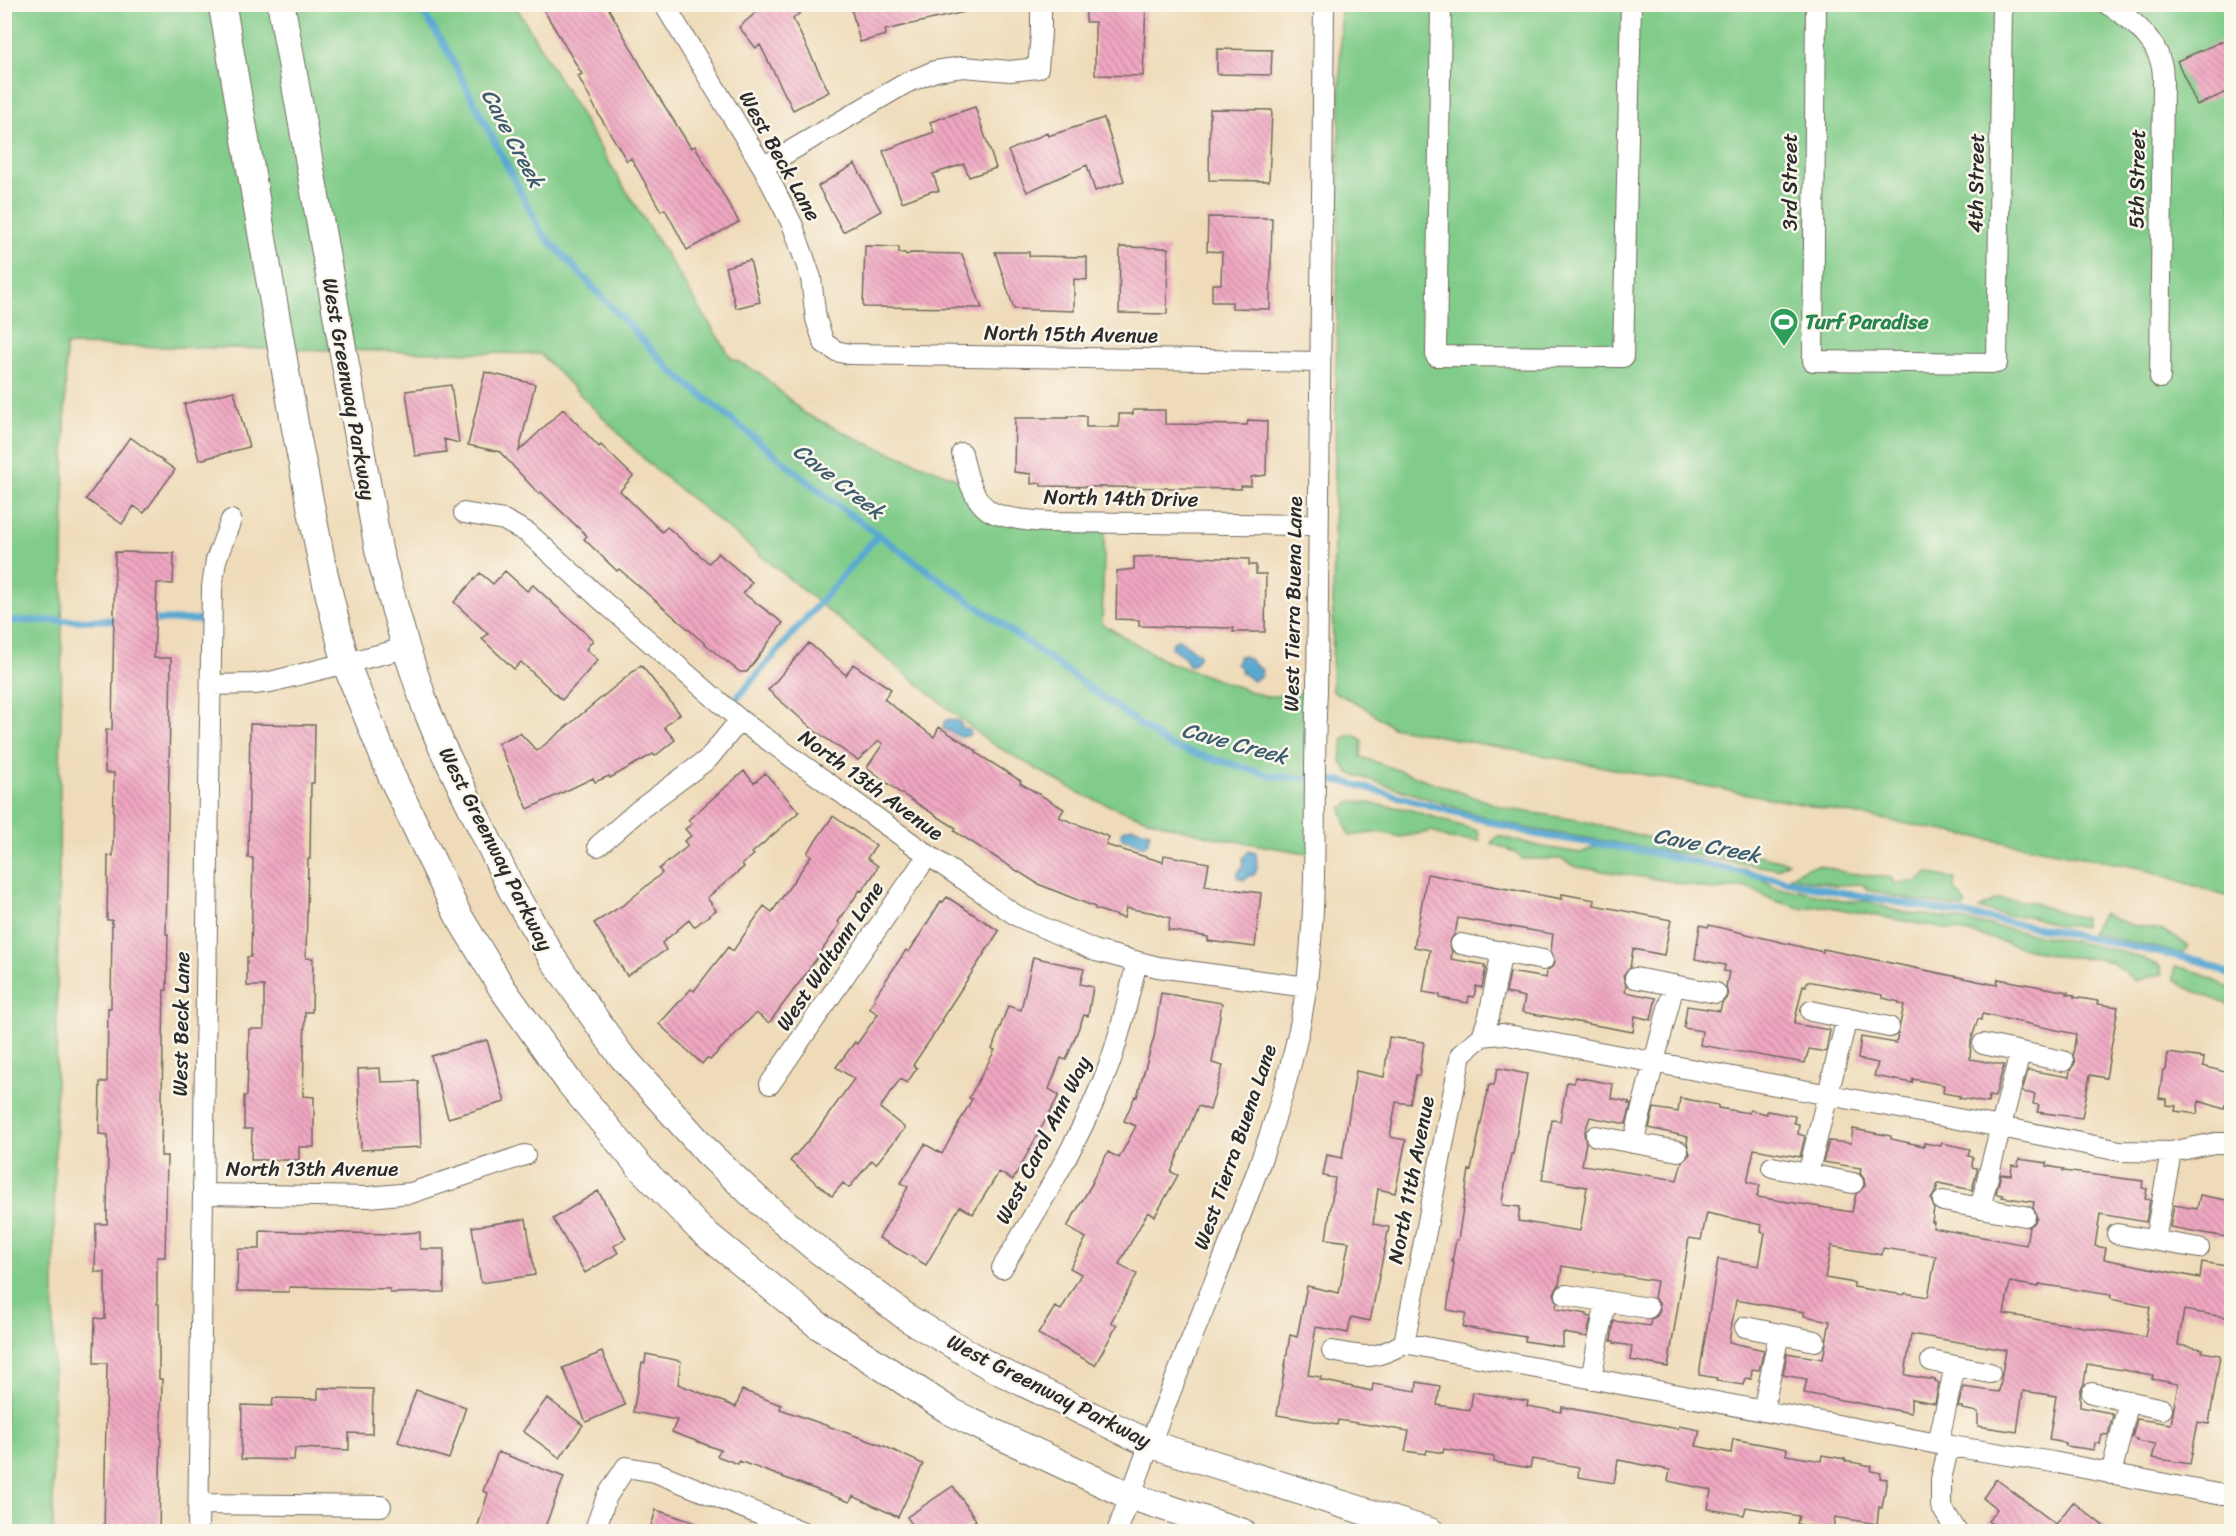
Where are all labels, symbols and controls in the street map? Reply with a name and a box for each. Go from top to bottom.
water label: Cave Creek [470,81,556,196]
street label: West Beck Lane [728,83,832,229]
street label: 5th Street [2117,129,2157,229]
street label: 3rd Street [1771,133,1809,231]
street label: 4th Street [1956,133,1996,233]
street label: West Greenway Parkway [311,275,387,503]
place label: Turf Paradise [1805,303,1929,341]
sports icon: Turf Paradise [1768,306,1800,348]
street label: North 15th Avenue [984,313,1158,355]
water label: Cave Creek [784,432,895,531]
street label: North 14th Drive [1043,478,1199,518]
street label: West Tierra Buena Lane [1272,496,1314,712]
water label: Cave Creek [1178,710,1294,776]
street label: North 13th Avenue [790,719,952,851]
street label: West Greenway Parkway [428,740,564,958]
water label: Cave Creek [1650,816,1765,875]
street label: West Waltann Lane [765,873,895,1039]
street label: West Beck Lane [161,951,201,1097]
street label: West Tierra Buena Lane [1182,1039,1288,1255]
street label: West Carol Ann Way [984,1049,1102,1231]
street label: North 11th Avenue [1376,1093,1446,1267]
street label: North 13th Avenue [226,1150,398,1188]
street label: West Greenway Parkway [940,1323,1158,1459]

